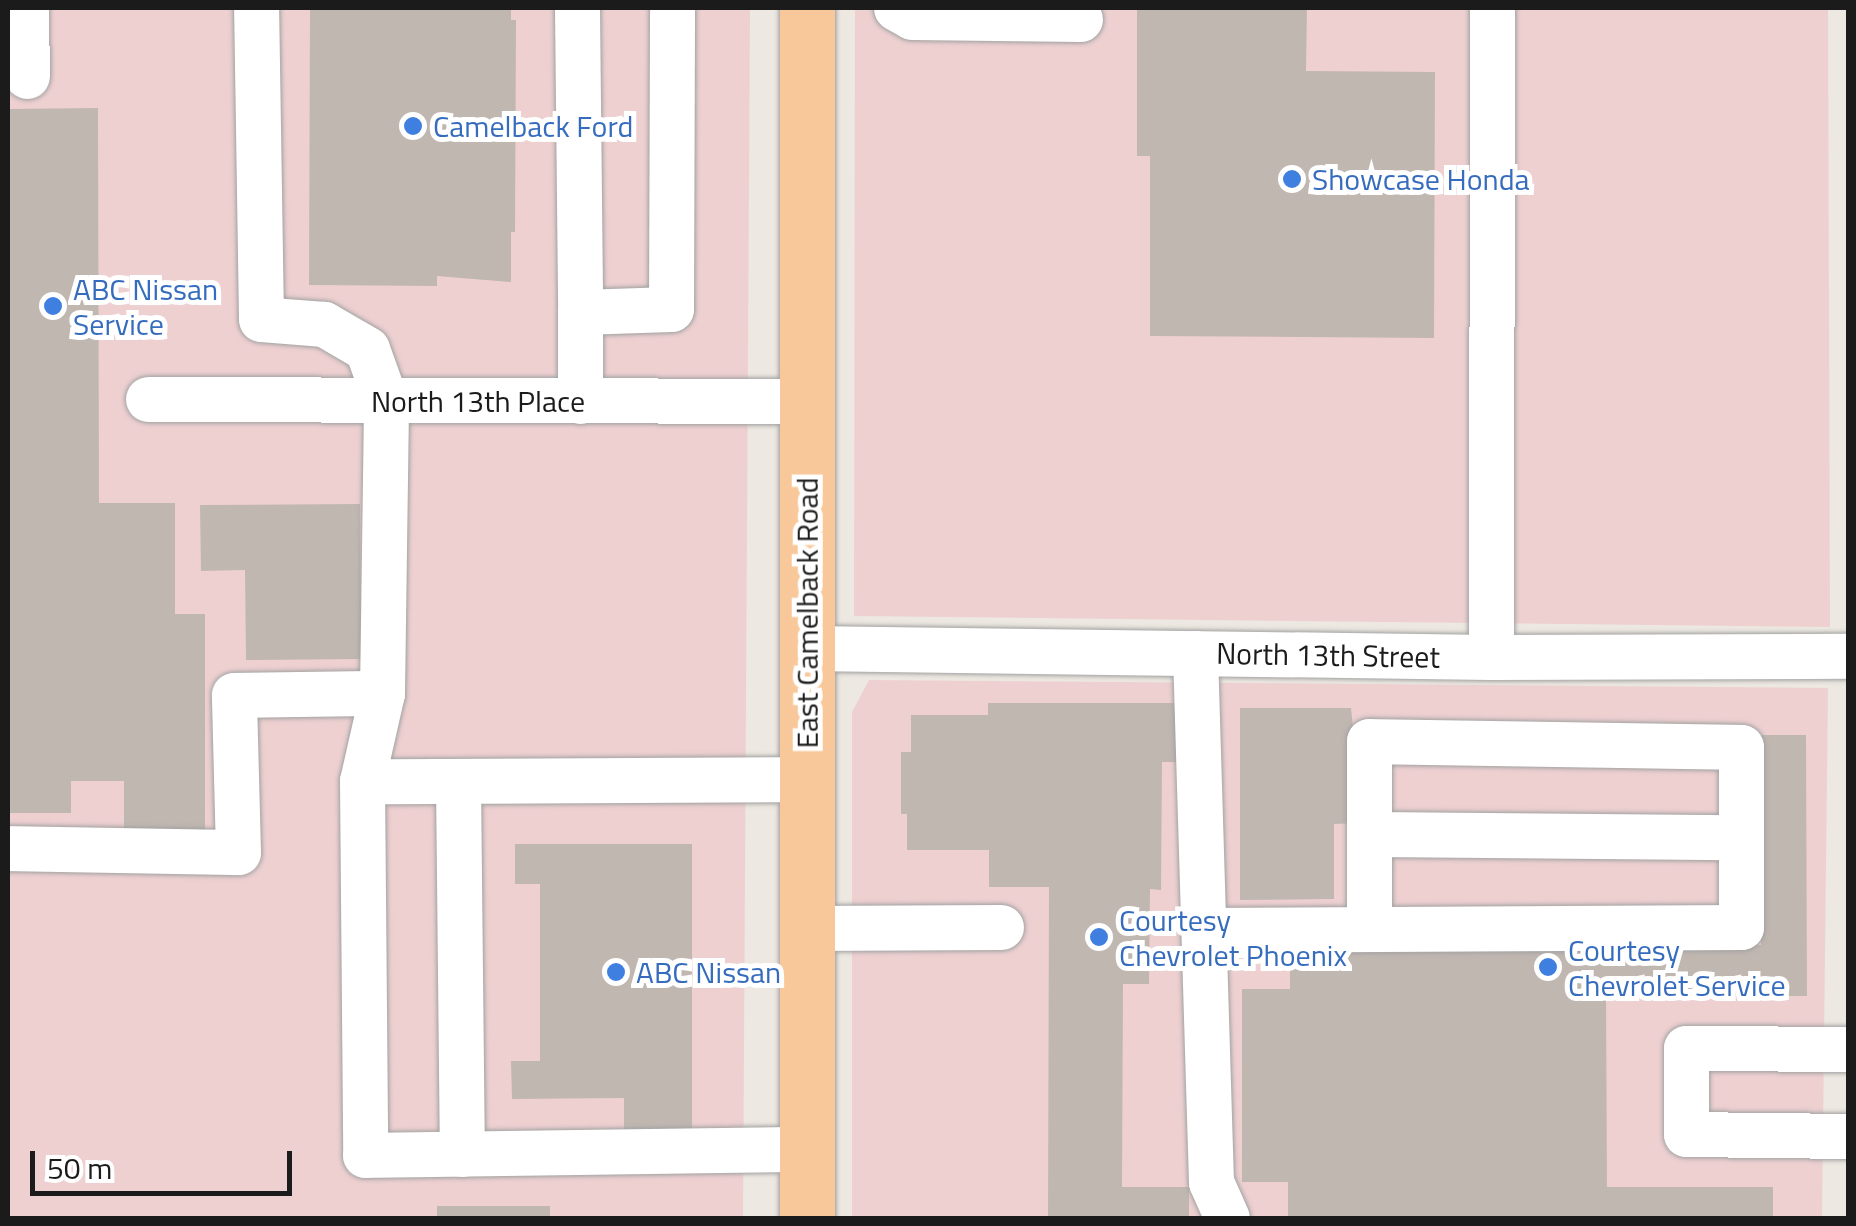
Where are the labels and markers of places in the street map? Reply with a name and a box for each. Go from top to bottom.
place label: Camelback Ford [433,108,633,144]
marker: Camelback Ford [402,115,424,137]
place label: Showcase Honda [1312,161,1530,197]
marker: Showcase Honda [1281,168,1303,190]
place label: ABC Nissan Service [73,271,218,342]
marker: ABC Nissan Service [42,295,64,317]
place label: Courtesy Chevrolet Phoenix [1119,902,1347,972]
marker: Courtesy Chevrolet Phoenix [1088,926,1110,948]
place label: Courtesy Chevrolet Service [1568,932,1786,1002]
place label: ABC Nissan [636,954,781,990]
marker: Courtesy Chevrolet Service [1537,956,1559,978]
marker: ABC Nissan [605,961,627,983]

